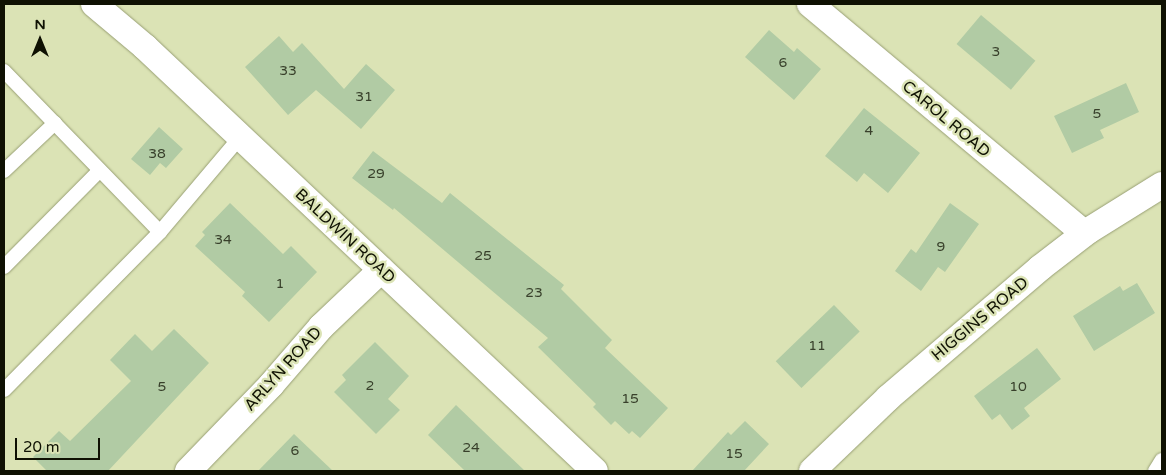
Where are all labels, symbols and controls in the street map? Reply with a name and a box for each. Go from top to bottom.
north arrow [15,15,65,65]
text: N [34,16,46,33]
house number: 3 [992,44,1000,60]
house number: 6 [779,55,787,71]
house number: 33 [279,63,297,79]
street label: CAROL ROAD [898,77,994,161]
house number: 31 [355,89,373,105]
house number: 5 [1093,106,1101,122]
house number: 4 [865,123,873,139]
house number: 38 [148,146,166,162]
house number: 29 [367,166,385,182]
street label: BALDWIN ROAD [291,185,399,287]
house number: 34 [214,232,232,248]
house number: 9 [937,239,945,255]
house number: 25 [474,248,492,264]
street label: HIGGINS ROAD [928,273,1032,365]
house number: 1 [276,276,284,292]
house number: 23 [525,285,543,301]
street label: ARLYN ROAD [240,323,326,415]
house number: 11 [808,338,826,354]
house number: 2 [366,378,374,394]
house number: 5 [158,379,166,395]
house number: 10 [1009,379,1027,395]
house number: 15 [621,391,639,407]
scale bar [18,428,102,460]
text: 20 m [23,438,60,456]
house number: 24 [462,440,480,456]
house number: 6 [291,443,299,459]
house number: 15 [725,446,743,462]

